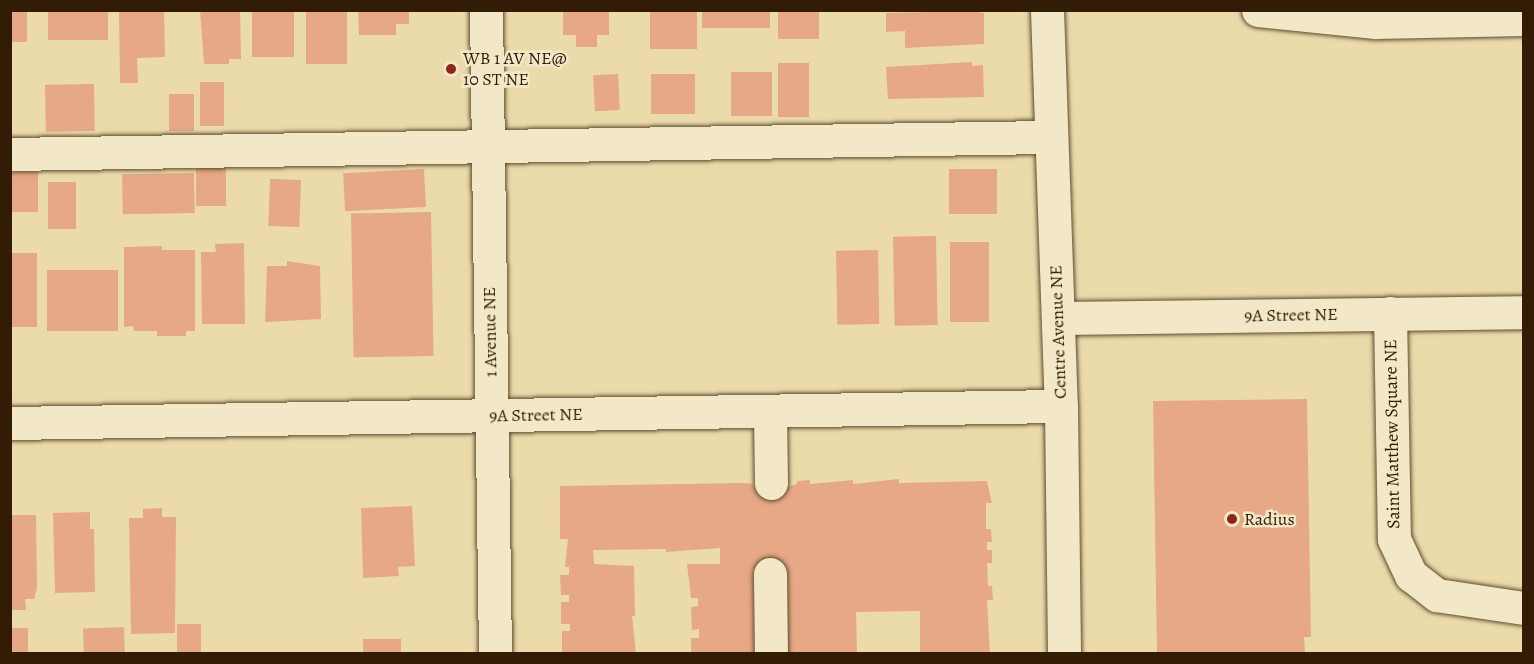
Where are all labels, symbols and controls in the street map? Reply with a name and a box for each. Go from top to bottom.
place label: WB 1 AV NE@ 10 ST NE [463,48,567,90]
marker: WB 1 AV NE@ 10 ST NE [444,62,458,76]
street label: Centre Avenue NE [1045,265,1071,399]
street label: 1 Avenue NE [478,287,502,377]
street label: 9A Street NE [1244,303,1338,327]
street label: Saint Matthew Square NE [1380,339,1404,529]
street label: 9A Street NE [489,403,583,427]
place label: Radius [1244,508,1295,530]
marker: Radius [1225,512,1239,526]

